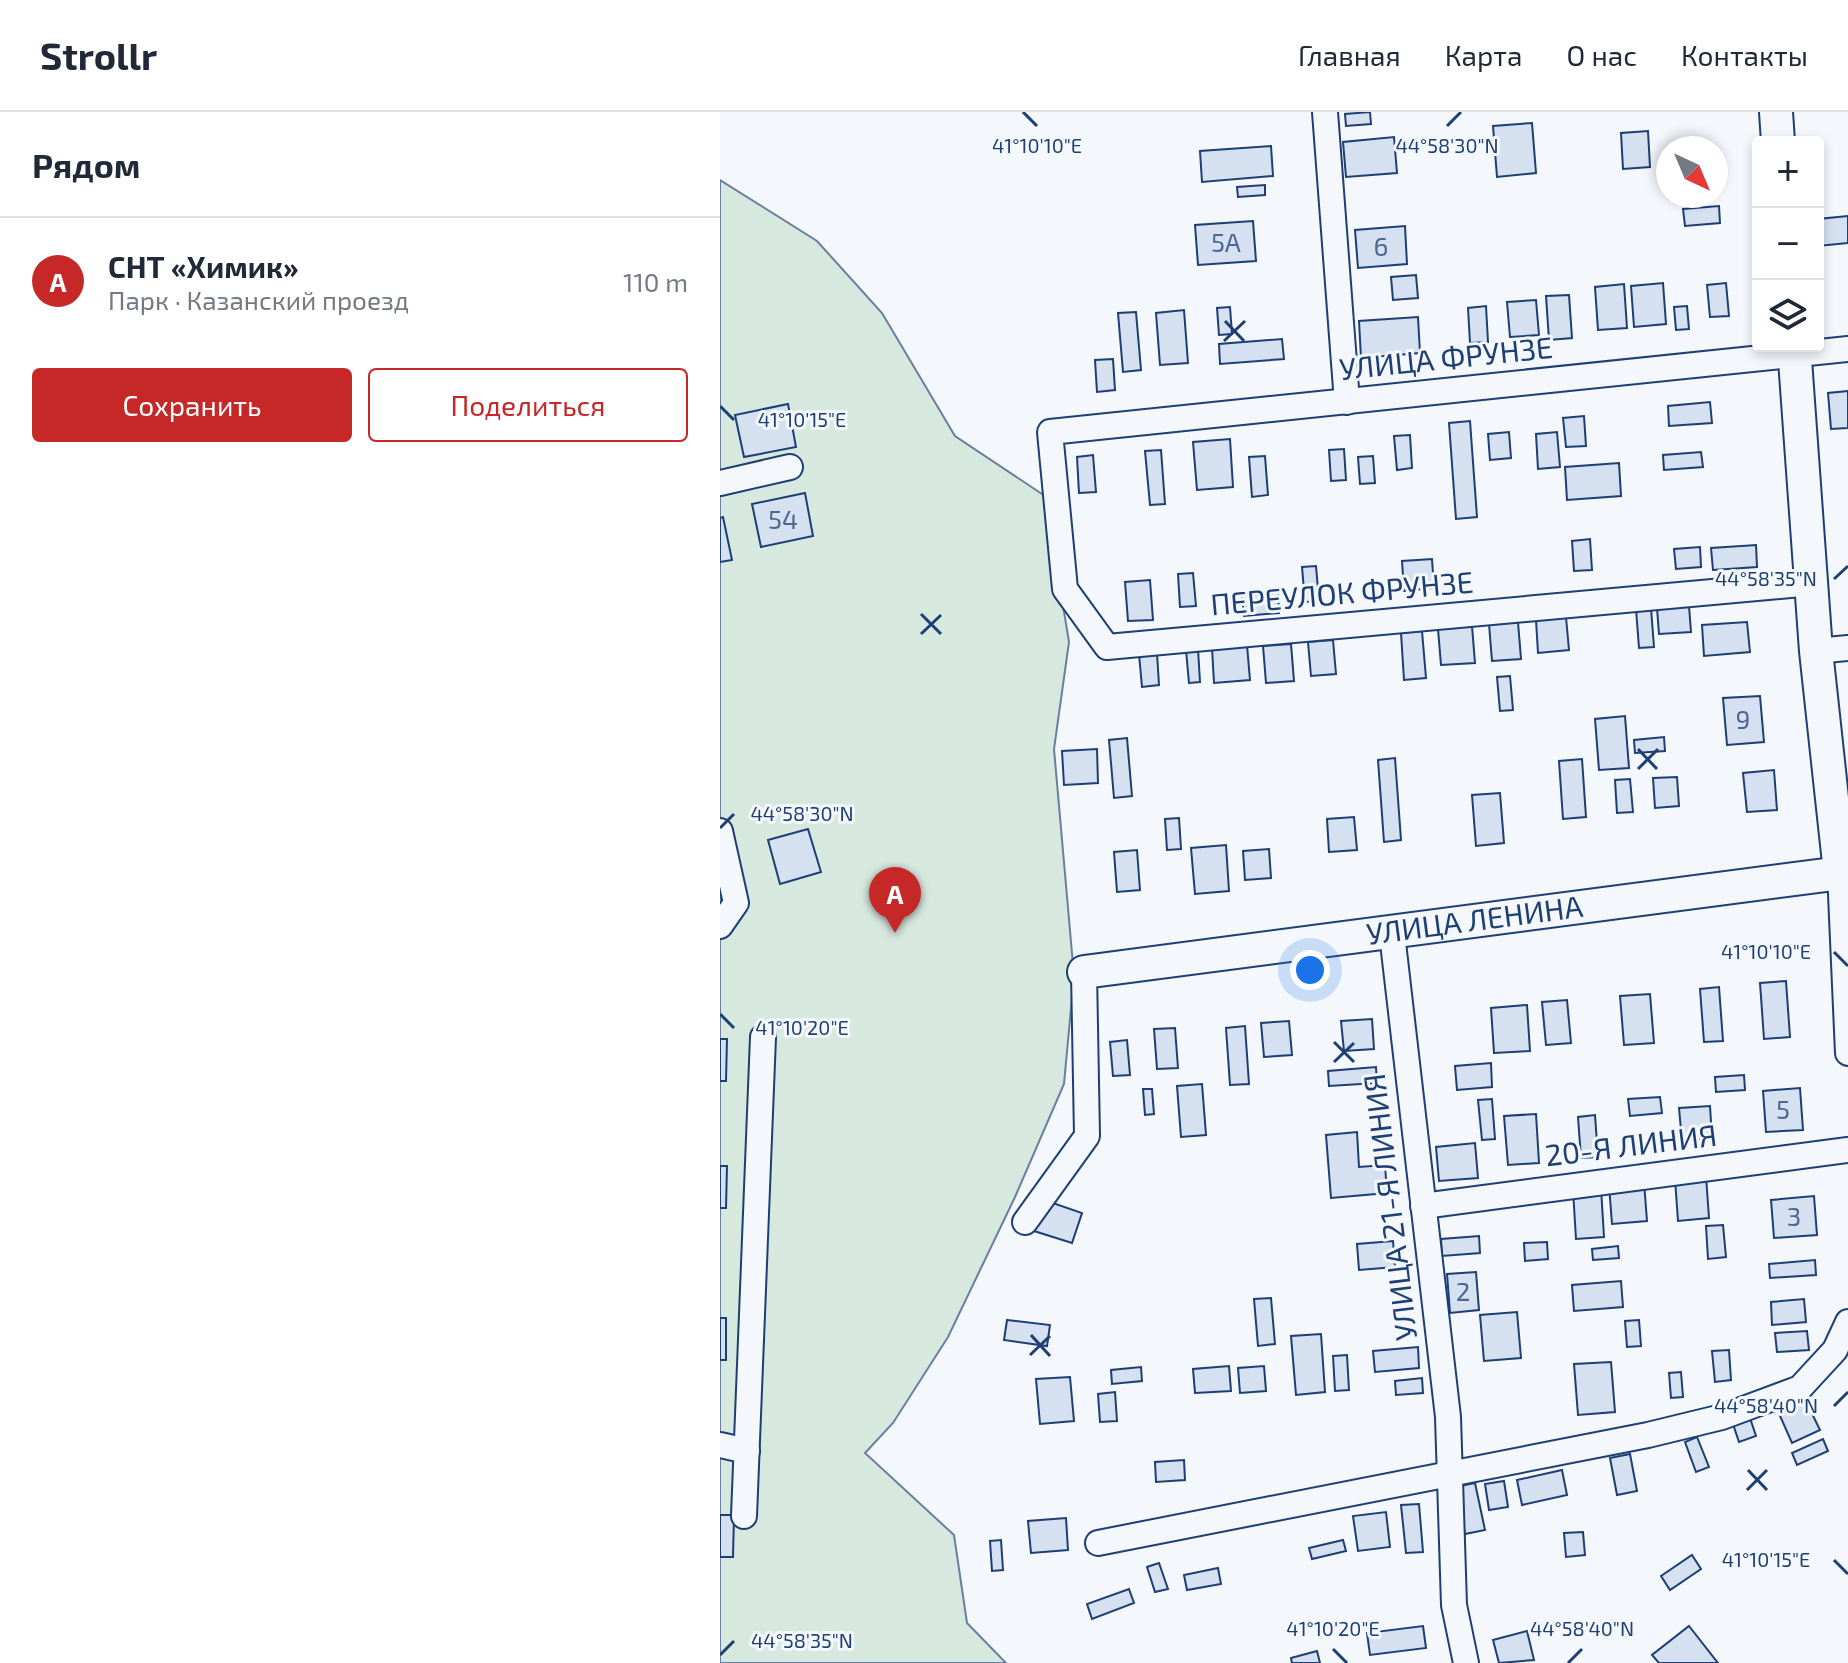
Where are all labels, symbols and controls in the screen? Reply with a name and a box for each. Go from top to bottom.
text: Strollr [40,32,157,78]
text: Главная [1298,38,1401,72]
text: Карта [1445,38,1523,72]
text: О нас [1567,38,1637,72]
text: Контакты [1681,38,1808,72]
text: 41°10'10"E [992,133,1082,157]
text: 44°58'30"N [1395,133,1499,157]
north arrow [1656,136,1728,208]
map controls [1752,136,1824,352]
button: + [1752,136,1824,208]
text: Рядом [32,144,140,185]
button: − [1752,208,1824,280]
house number: 5А [1211,226,1241,257]
house number: 6 [1374,230,1388,261]
text: СНТ «Химик» [108,248,299,284]
text: A [50,266,66,297]
text: 110 m [623,266,688,297]
button: layers [1752,280,1824,352]
text: Парк · Казанский проезд [108,284,409,315]
street label: УЛИЦА ФРУНЗЕ [1337,328,1554,386]
button: Сохранить [32,368,352,442]
button: Поделиться [368,368,688,442]
text: 41°10'15"E [758,407,846,431]
house number: 54 [768,503,798,534]
street label: ПЕРЕУЛОК ФРУНЗЕ [1209,563,1475,621]
text: 44°58'35"N [1715,566,1817,590]
house number: 9 [1736,703,1750,734]
text: 44°58'30"N [750,801,854,825]
pin: A [869,867,921,933]
street label: УЛИЦА ЛЕНИНА [1364,887,1585,951]
text: 41°10'10"E [1721,939,1811,963]
your location [1290,950,1330,990]
text: 41°10'20"E [755,1015,849,1039]
street label: УЛИЦА 21-Я ЛИНИЯ [1355,1072,1423,1343]
house number: 5 [1776,1093,1790,1124]
street label: 20-Я ЛИНИЯ [1543,1116,1719,1172]
house number: 3 [1787,1200,1801,1231]
house number: 2 [1456,1275,1470,1306]
text: 44°58'40"N [1714,1393,1818,1417]
text: 41°10'15"E [1722,1547,1810,1571]
text: 41°10'20"E [1286,1616,1380,1640]
text: 44°58'40"N [1530,1616,1634,1640]
text: 44°58'35"N [751,1628,853,1652]

